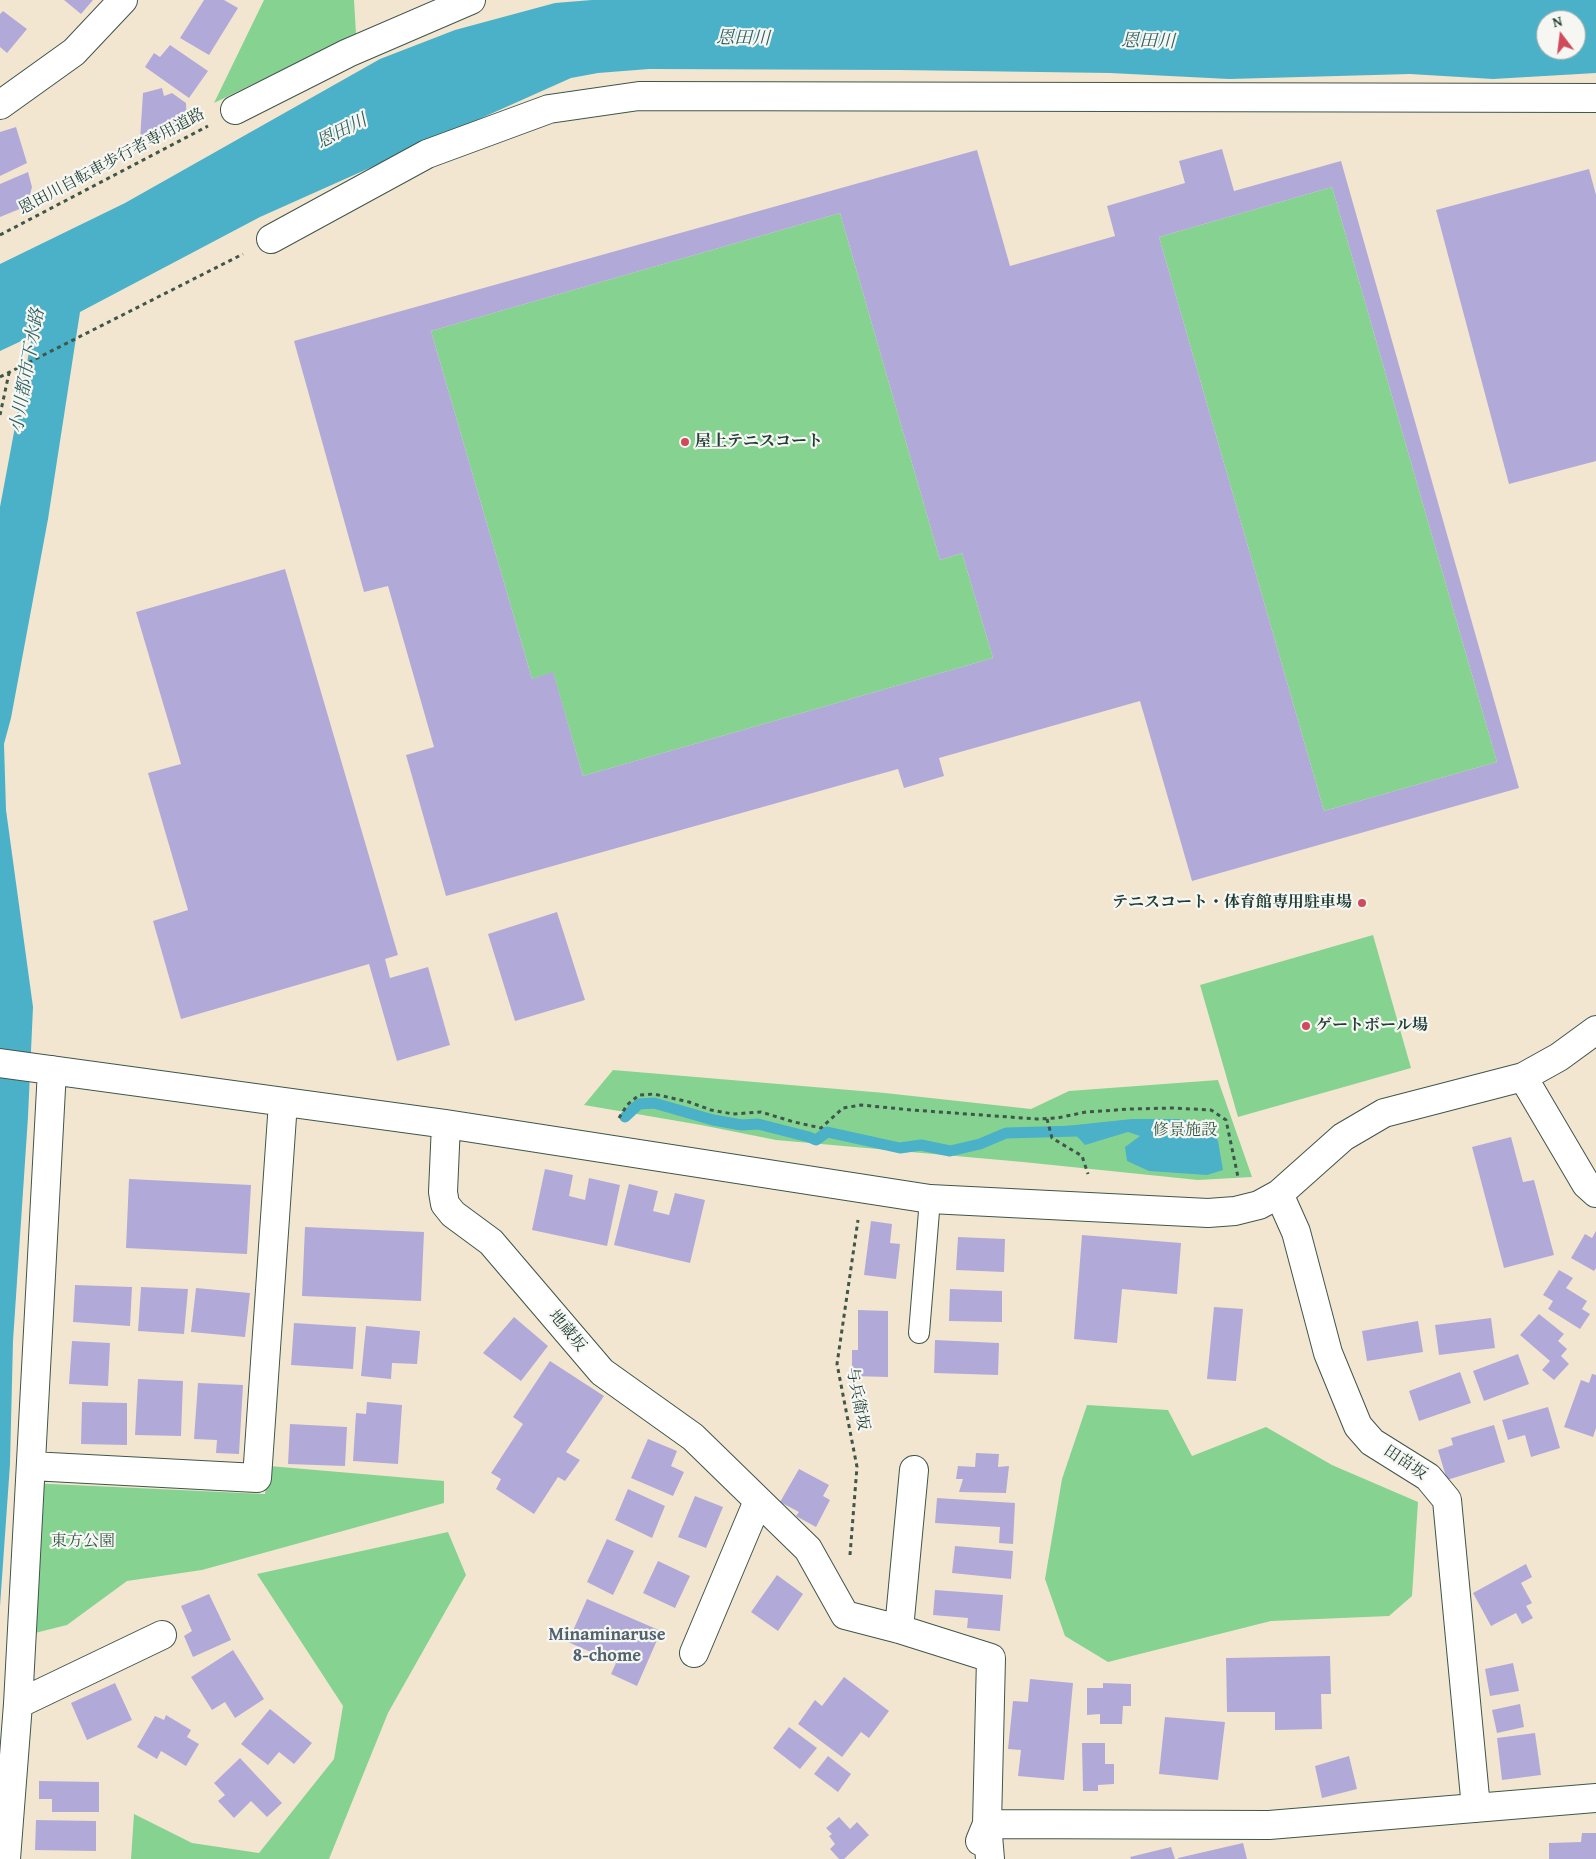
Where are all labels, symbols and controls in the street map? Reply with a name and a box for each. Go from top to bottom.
north arrow [1536,10,1586,60]
text: N [1550,11,1564,32]
water label: 恩田川 [716,28,770,50]
water label: 恩田川 [1121,31,1175,53]
street label: 恩田川自転車歩行者専用道路 [16,105,208,219]
water label: 恩田川 [313,110,371,154]
water label: 小川都市下水路 [6,307,50,435]
place label: 屋上テニスコート [695,432,823,452]
marker: 屋上テニスコート [679,436,691,448]
place label: テニスコート・体育館専用駐車場 [1112,893,1352,913]
marker: テニスコート・体育館専用駐車場 [1356,897,1368,909]
place label: ゲートボール場 [1316,1016,1428,1036]
marker: ゲートボール場 [1300,1020,1312,1032]
park label: 修景施設 [1153,1121,1217,1141]
street label: 地蔵坂 [544,1306,590,1356]
street label: 与兵衛坂 [841,1366,873,1432]
street label: 田苗坂 [1380,1442,1430,1484]
park label: 東方公園 [51,1532,115,1552]
district label: Minaminaruse 8-chome [549,1624,665,1666]

